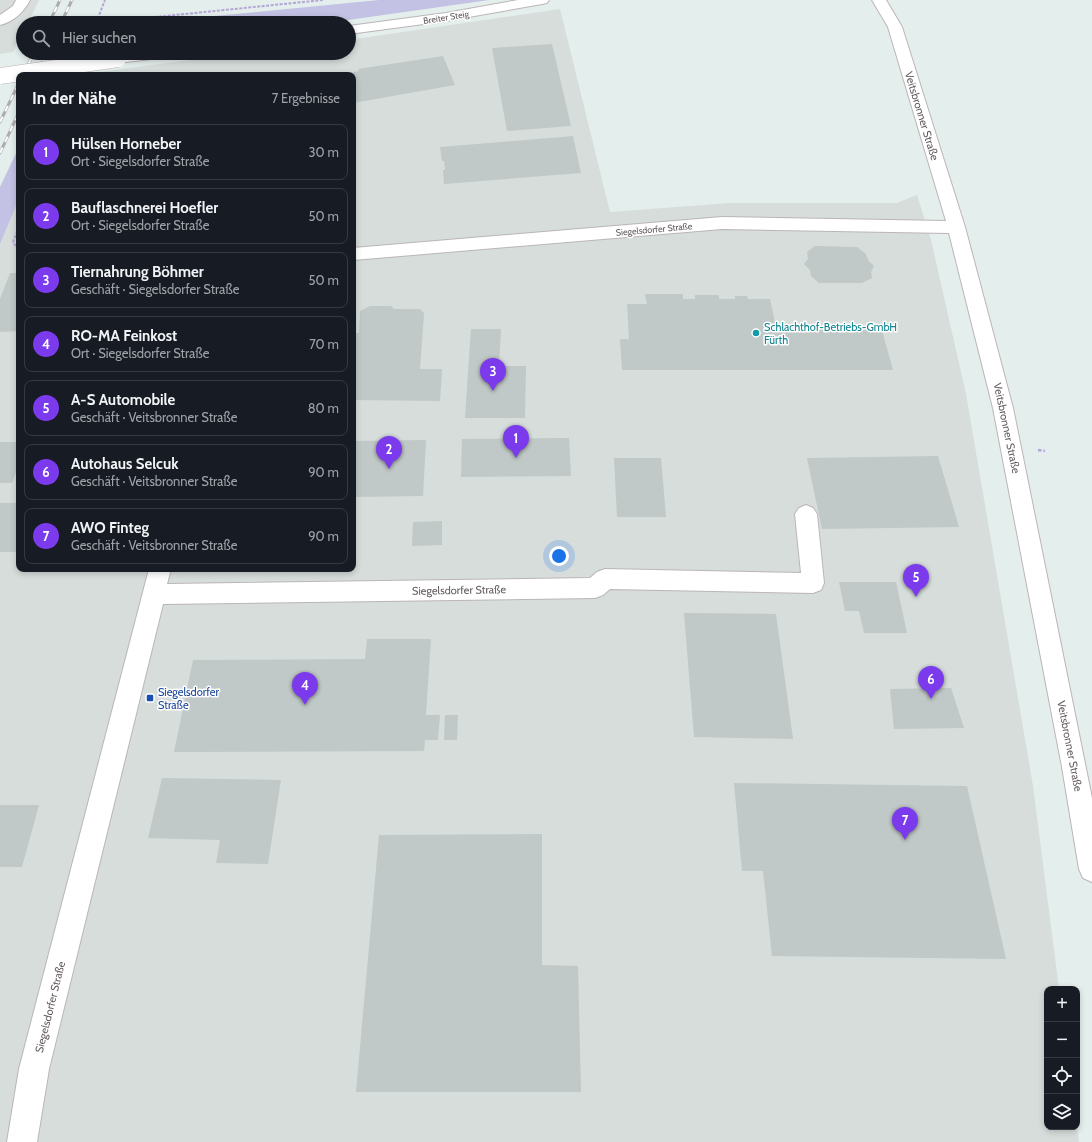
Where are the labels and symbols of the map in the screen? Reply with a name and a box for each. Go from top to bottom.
street label: Breiter Steig [422,8,470,26]
street label: Veitsbronner Straße [902,70,942,162]
street label: Siegelsdorfer Straße [615,220,693,238]
place label: Schlachthof-Betriebs-GmbH Fürth [764,320,897,347]
marker: Schlachthof-Betriebs-GmbH Fürth [751,328,761,338]
pin: 3 [480,358,506,391]
street label: Veitsbronner Straße [991,381,1024,475]
pin: 1 [503,425,529,458]
pin: 2 [376,436,402,469]
your location [549,546,569,566]
pin: 5 [903,564,929,597]
street label: Siegelsdorfer Straße [412,582,506,598]
pin: 6 [918,666,944,699]
pin: 4 [292,672,318,705]
place label: Siegelsdorfer Straße [158,685,219,712]
marker: Siegelsdorfer Straße [145,693,155,703]
street label: Veitsbronner Straße [1054,699,1086,793]
pin: 7 [892,807,918,840]
street label: Siegelsdorfer Straße [32,959,68,1054]

